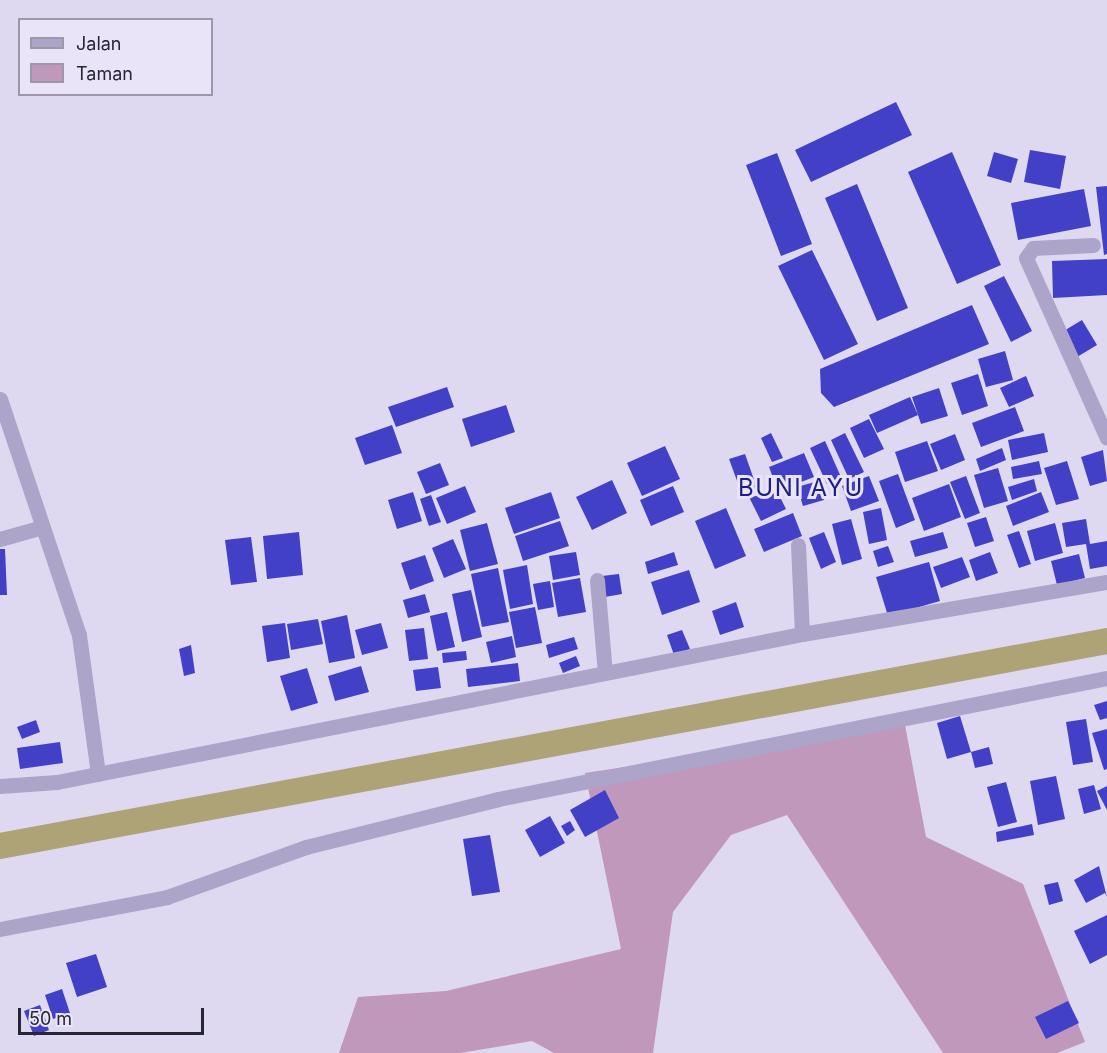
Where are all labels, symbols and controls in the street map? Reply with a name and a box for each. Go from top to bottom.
legend [18,18,213,96]
text: Jalan [76,33,121,54]
text: Taman [76,63,133,84]
district label: BUNI AYU [738,474,864,502]
scale bar [21,996,207,1034]
text: 50 m [29,1008,72,1029]

